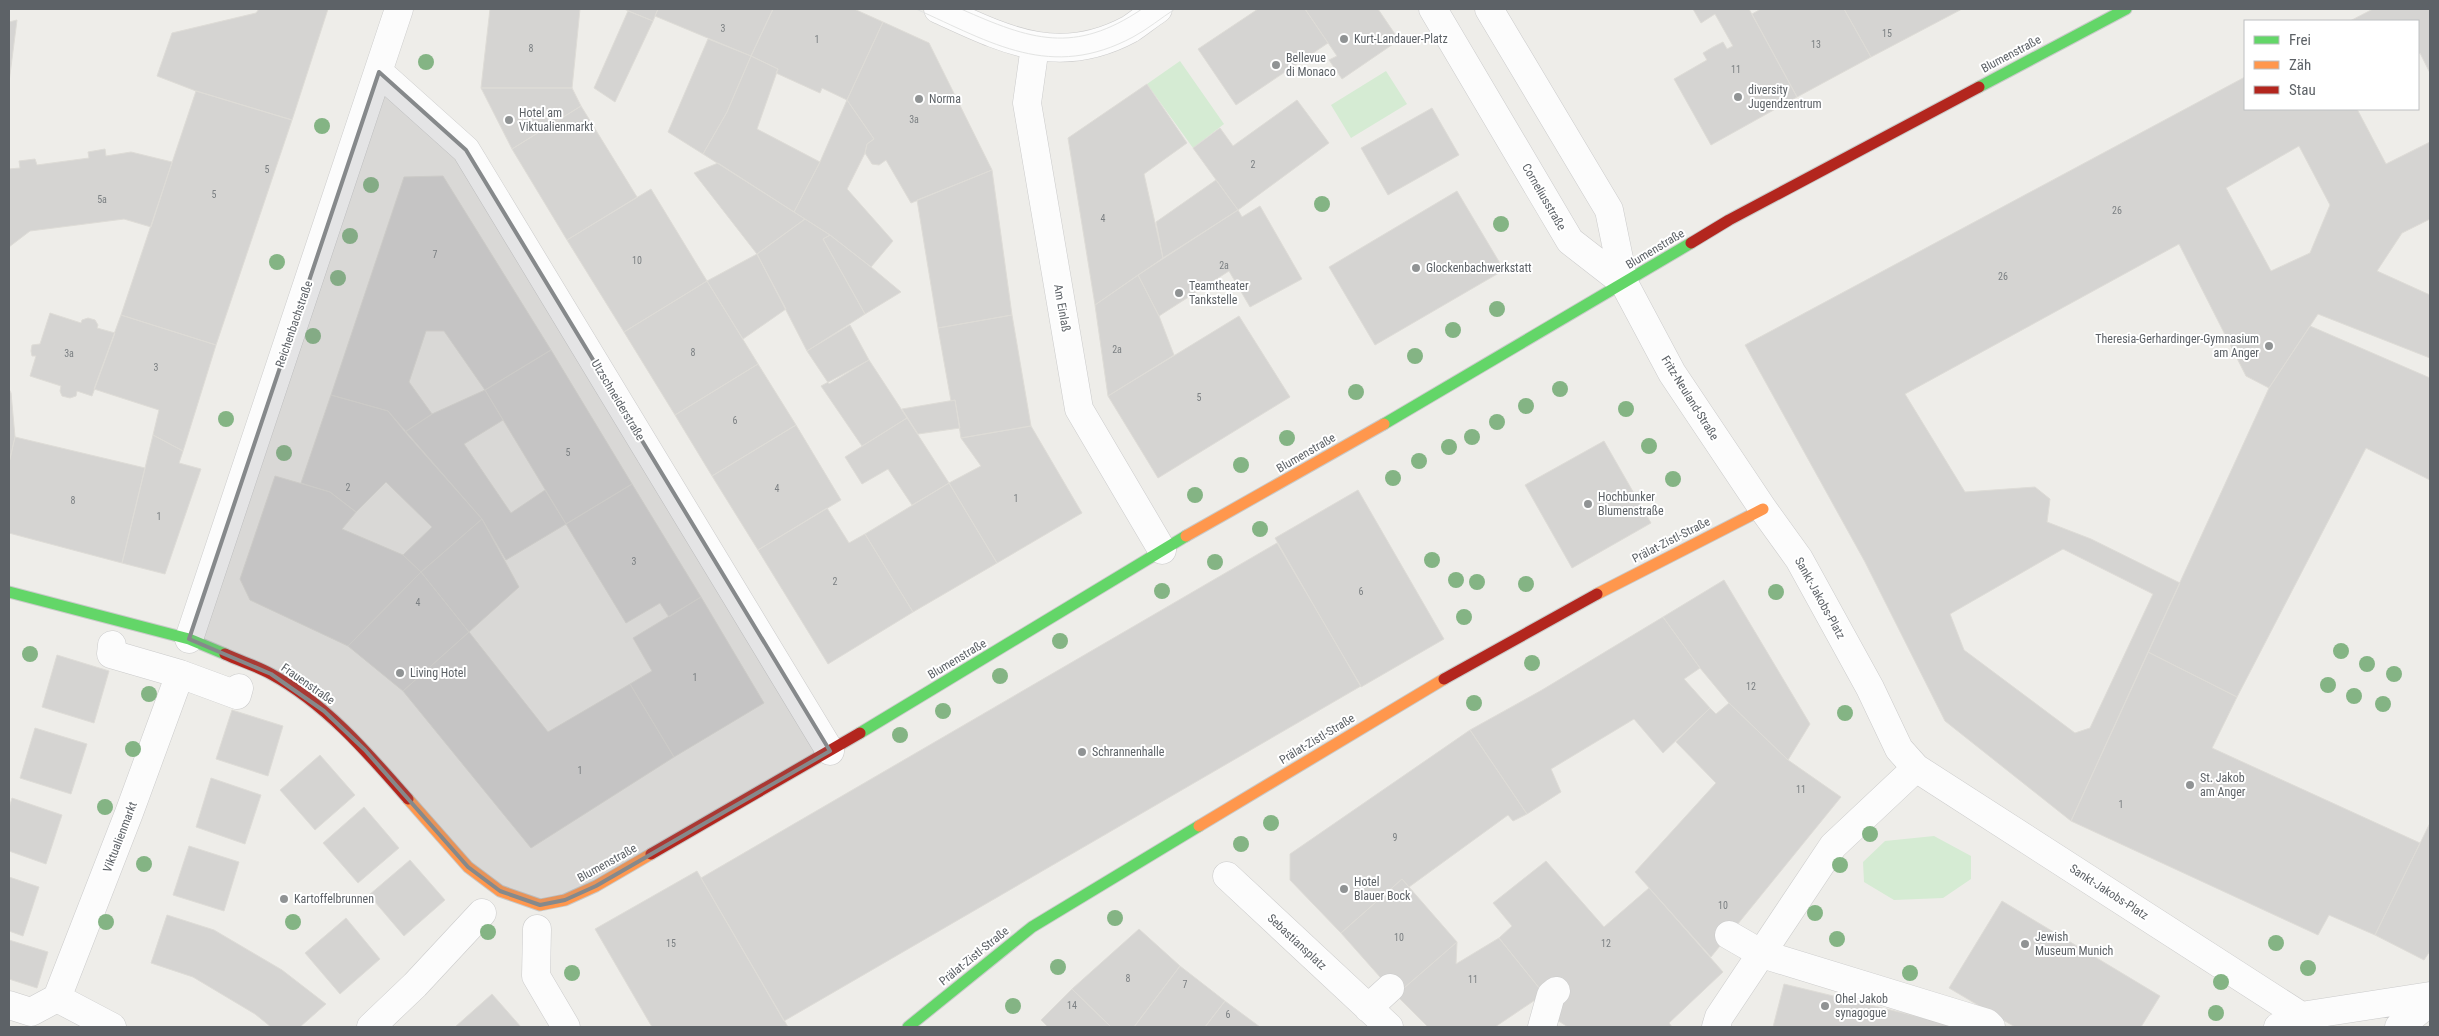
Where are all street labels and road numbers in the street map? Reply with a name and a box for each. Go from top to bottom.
street label: Blumenstraße [1979,32,2044,76]
street label: Corneliusstraße [1519,161,1569,233]
street label: Blumenstraße [1623,226,1687,272]
street label: Reichenbachstraße [273,279,315,369]
street label: Am Einlaß [1051,283,1073,333]
street label: Fritz-Neuland-Straße [1658,353,1722,443]
street label: Utzschneiderstraße [588,357,648,443]
street label: Blumenstraße [1274,430,1338,475]
street label: Prälat-Zistl-Straße [1630,514,1713,566]
street label: Sankt-Jakobs-Platz [1792,555,1848,641]
street label: Blumenstraße [925,636,989,682]
street label: Frauenstraße [279,660,338,708]
street label: Prälat-Zistl-Straße [1277,711,1358,767]
street label: Viktualienmarkt [100,799,140,874]
street label: Blumenstraße [575,841,639,885]
street label: Sankt-Jakobs-Platz [2067,861,2151,923]
street label: Sebastiansplatz [1265,911,1329,973]
street label: Prälat-Zistl-Straße [936,923,1012,988]

